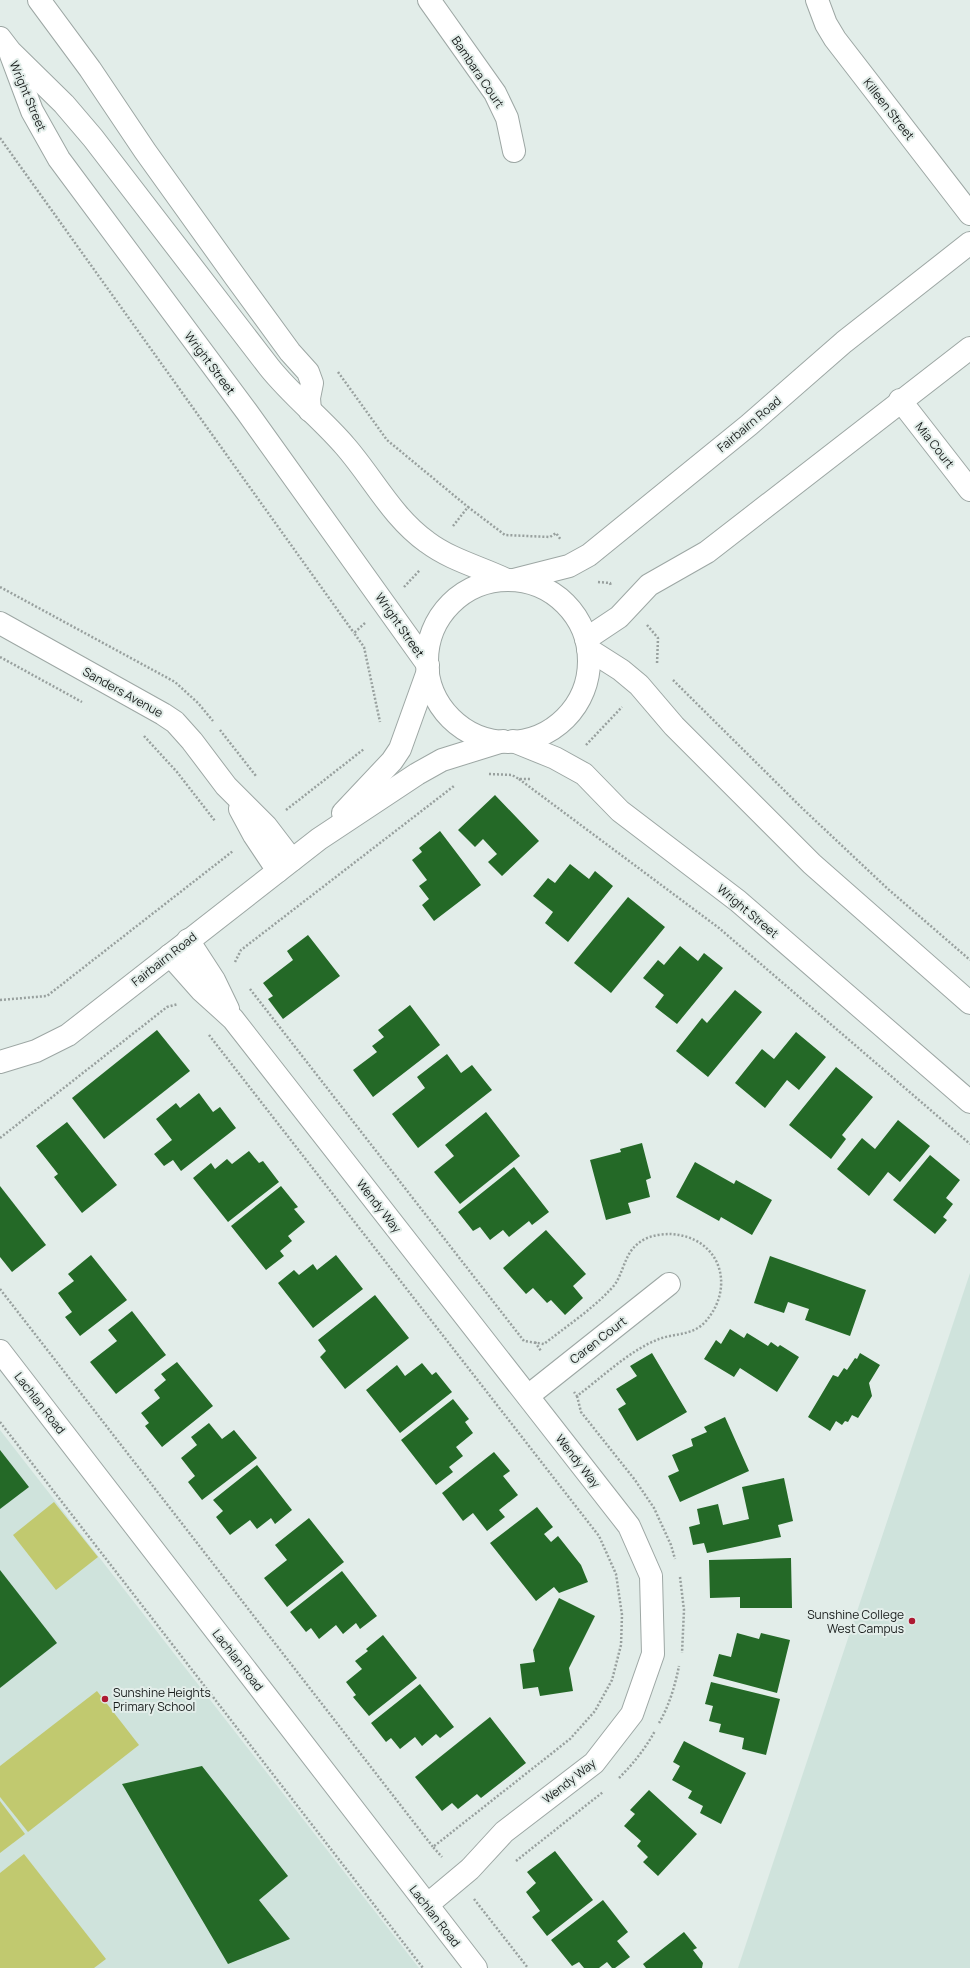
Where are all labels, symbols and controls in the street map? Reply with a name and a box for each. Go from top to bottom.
street label: Bambara Court [448,33,508,111]
street label: Wright Street [6,58,51,134]
street label: Killeen Street [859,75,919,144]
street label: Wright Street [181,328,239,398]
street label: Fairbairn Road [713,392,785,456]
street label: Mia Court [912,419,958,472]
street label: Wright Street [372,589,429,661]
street label: Sanders Avenue [80,663,166,721]
street label: Wright Street [714,880,782,942]
street label: Fairbairn Road [128,928,200,990]
street label: Wendy Way [353,1176,406,1237]
street label: Caren Court [566,1312,630,1368]
street label: Lachlan Road [11,1369,69,1437]
street label: Wendy Way [552,1431,605,1492]
place label: Sunshine College West Campus [807,1606,904,1637]
marker: Sunshine College West Campus [907,1616,917,1626]
street label: Lachlan Road [209,1626,267,1694]
place label: Sunshine Heights Primary School [113,1684,211,1715]
marker: Sunshine Heights Primary School [100,1694,110,1704]
street label: Wendy Way [539,1754,600,1807]
street label: Lachlan Road [406,1882,464,1950]

